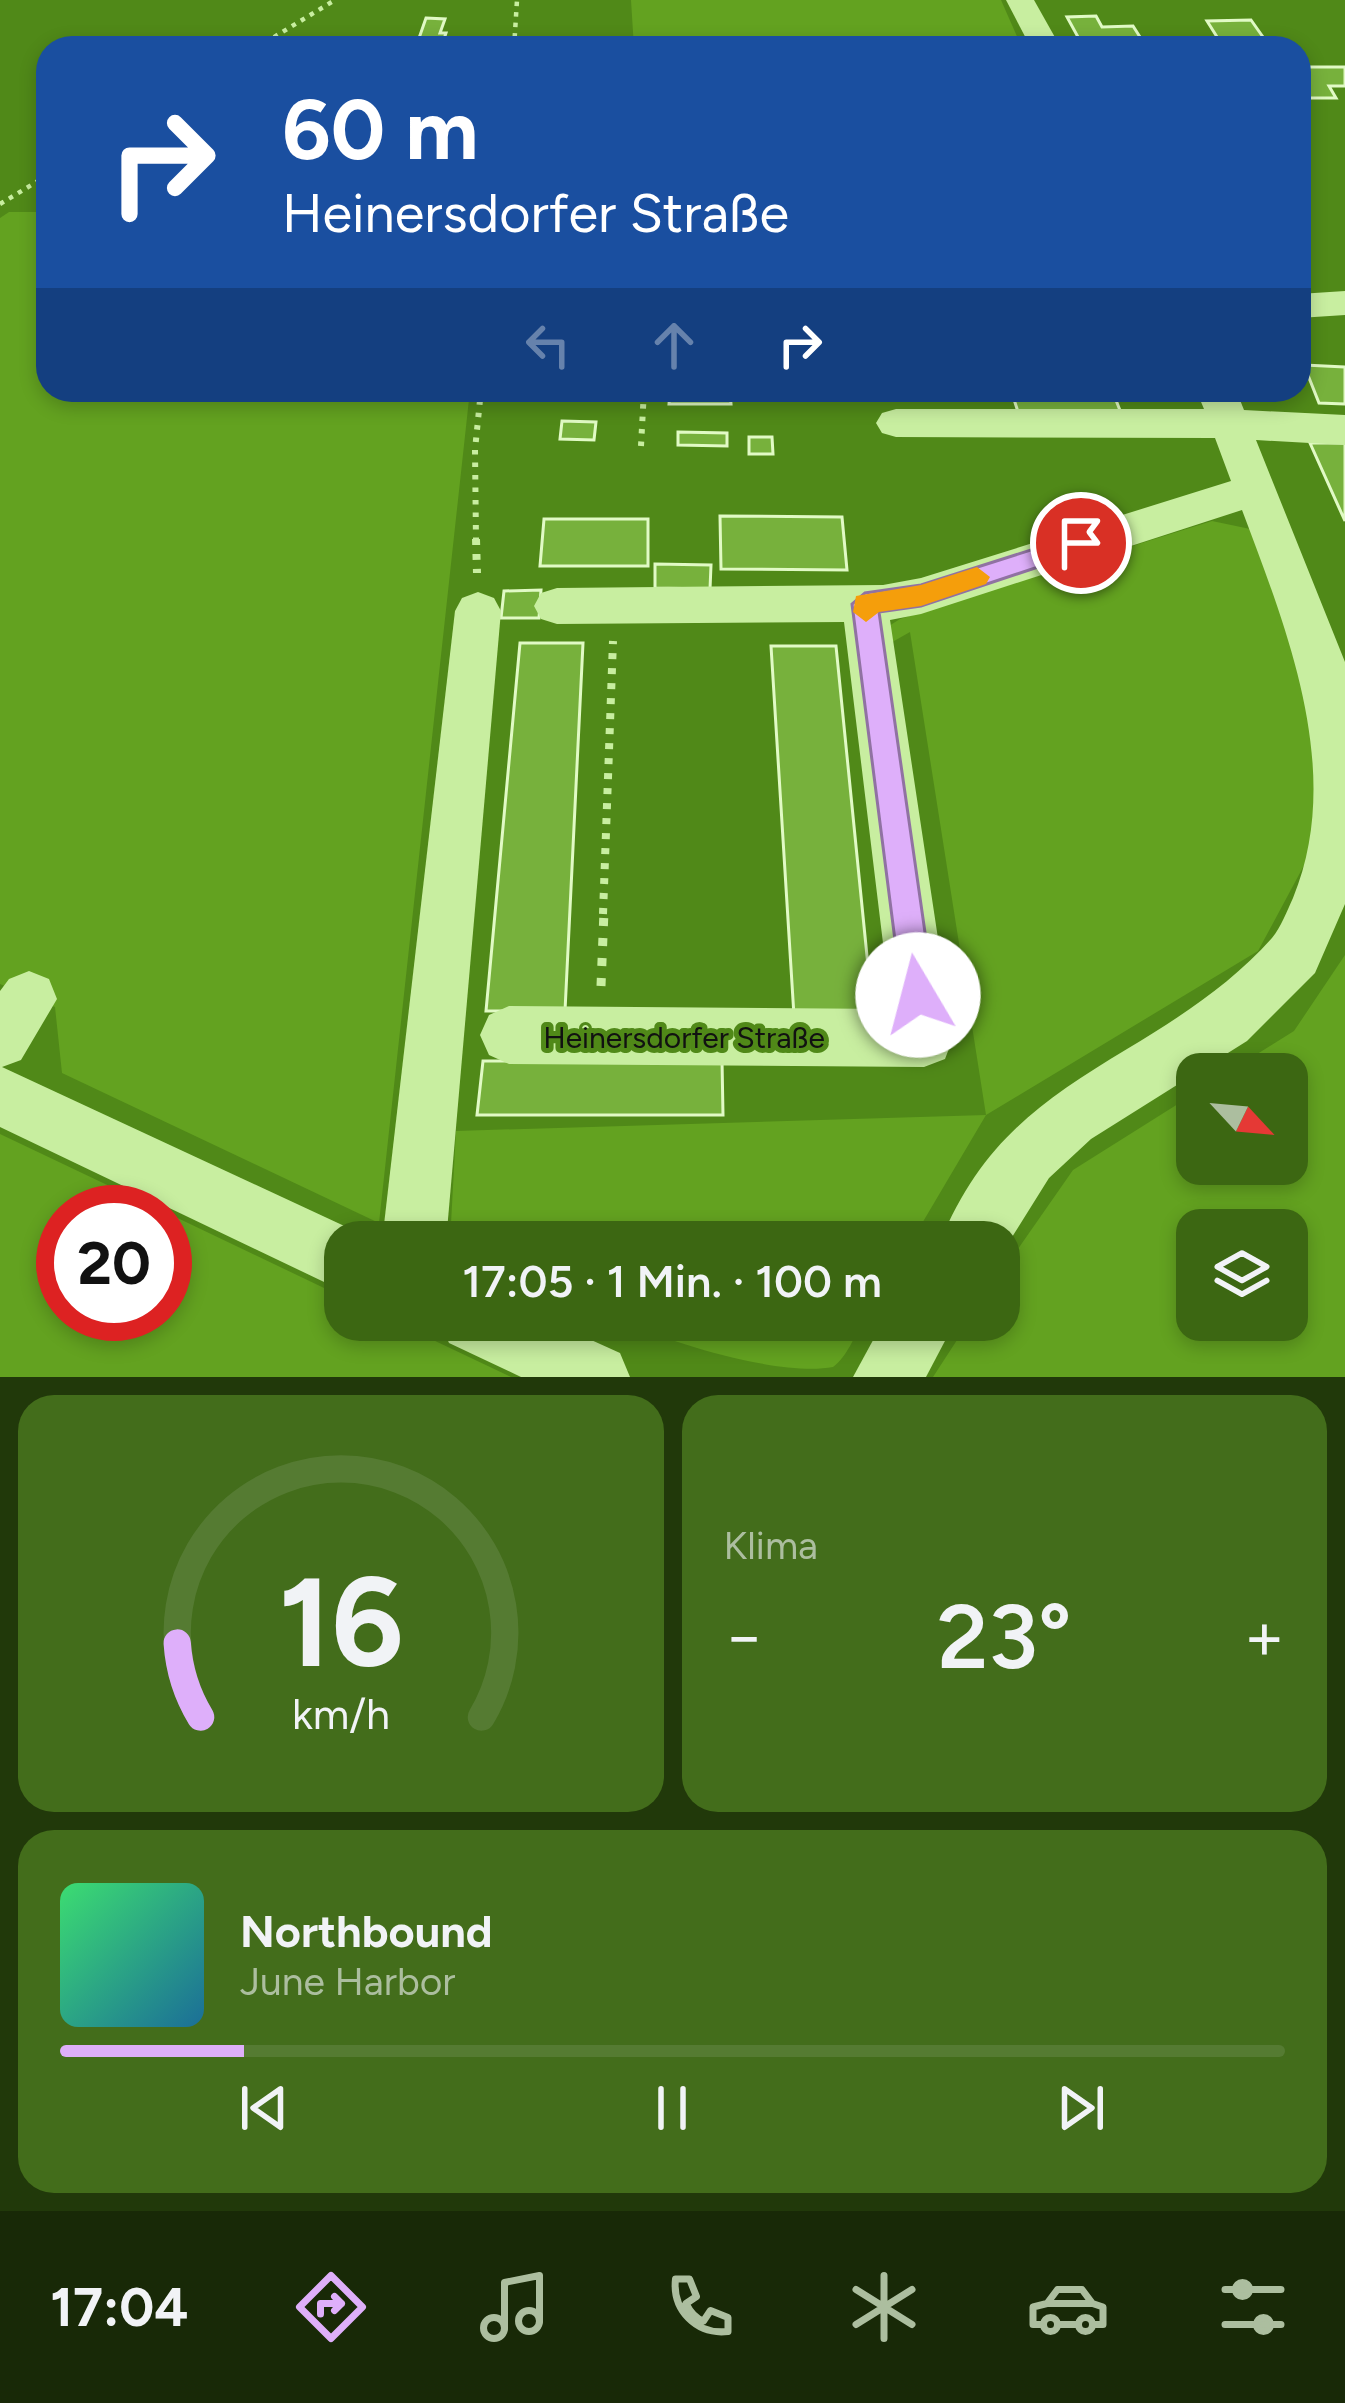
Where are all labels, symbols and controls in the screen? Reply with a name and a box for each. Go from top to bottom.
text: 60 m [282,79,478,180]
icon: right [84,84,240,240]
text: Heinersdorfer Straße [282,181,789,246]
icon: left [515,312,581,378]
icon: ahead [641,312,707,378]
icon: right [767,312,833,378]
pin [1030,492,1132,594]
icon: arrive [1048,510,1114,576]
position arrow [855,932,981,1058]
street label: Heinersdorfer Straße [543,1019,825,1056]
north arrow [1176,1053,1308,1185]
map controls [1176,1053,1308,1341]
speed limit sign: 20 [36,1185,192,1341]
button: layers [1176,1209,1308,1341]
text: 17:05 · 1 Min. · 100 m [462,1254,882,1308]
text: Klima [724,1522,818,1569]
text: 16 [278,1547,403,1697]
text: 23° [937,1582,1072,1691]
text: − [724,1596,765,1676]
text: + [1244,1596,1285,1676]
text: km/h [292,1687,390,1739]
text: Northbound [240,1904,493,1958]
text: June Harbor [240,1958,456,2005]
icon: previous [231,2075,297,2141]
icon: pause [639,2075,705,2141]
icon: next [1048,2075,1114,2141]
icon: directions [289,2265,373,2349]
icon: music [473,2265,557,2349]
icon: phone [658,2265,742,2349]
icon: climate [842,2265,926,2349]
icon: car [1026,2265,1110,2349]
icon: filters [1211,2265,1295,2349]
text: 17:04 [50,2275,188,2340]

